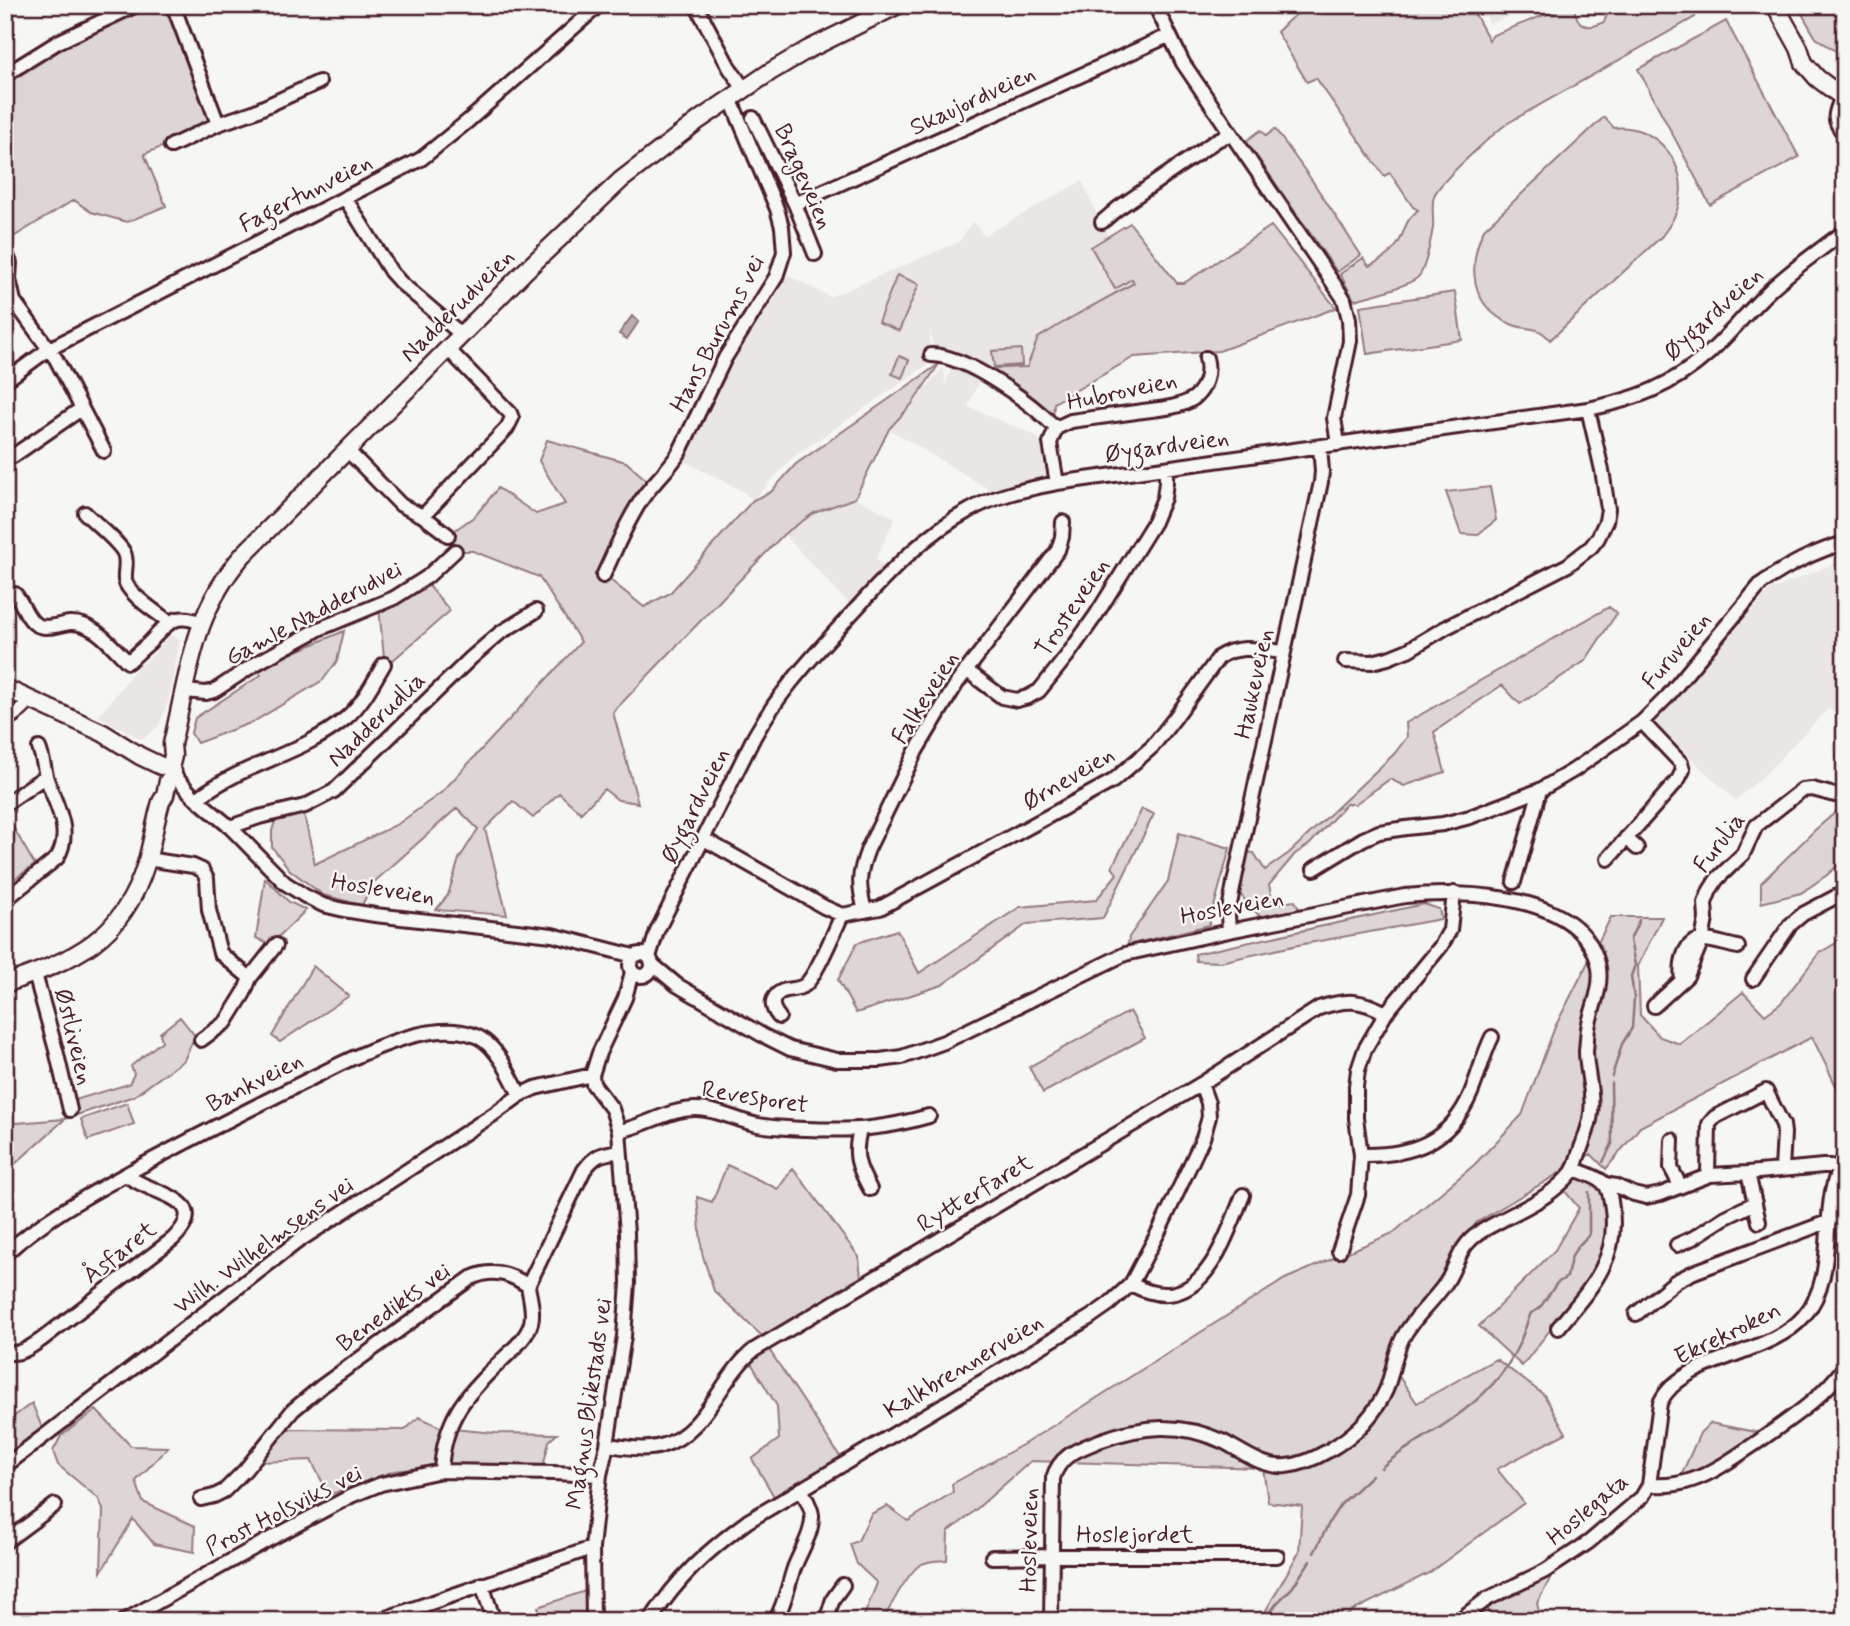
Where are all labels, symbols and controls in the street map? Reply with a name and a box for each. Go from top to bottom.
street label: Skaujordveien [905,58,1041,144]
street label: Brageveien [764,119,840,235]
street label: Fagertunveien [234,147,379,243]
street label: Nadderudveien [394,242,522,370]
street label: Hans Burums vei [664,250,772,418]
street label: Øygardveien [1658,260,1772,370]
street label: Hubroveien [1064,365,1180,419]
street label: Øygardveien [1103,423,1231,474]
street label: Trosteveien [1029,552,1117,664]
street label: Gamle Nadderudvei [220,554,408,674]
street label: Furuveien [1635,606,1719,696]
street label: Haukeveien [1228,626,1282,742]
street label: Falkeveien [885,646,967,750]
street label: Nadderudlia [321,665,433,775]
street label: Ørneveien [1018,740,1120,818]
street label: Øygardveien [655,743,740,870]
street label: Furulia [1687,806,1753,880]
street label: Hosleveien [329,867,437,913]
street label: Hosleveien [1178,883,1286,933]
street label: Østliveien [46,986,100,1088]
street label: Bankveien [201,1045,309,1121]
street label: Revesporet [700,1074,810,1122]
street label: Rytterfaret [912,1147,1038,1241]
street label: Wilh. Wilhelmsens vei [168,1170,360,1322]
street label: Åsfaret [77,1215,163,1291]
street label: Benedikts vei [331,1256,457,1360]
street label: Ekrekroken [1670,1295,1786,1373]
street label: Magnus Blikstads vei [560,1296,623,1512]
street label: Kalkbrennerveien [879,1307,1049,1427]
street label: Prost Holsviks vei [200,1458,368,1564]
street label: Hoslegata [1541,1467,1635,1553]
street label: Hosleveien [1014,1487,1046,1593]
street label: Hoslejordet [1076,1520,1194,1551]

